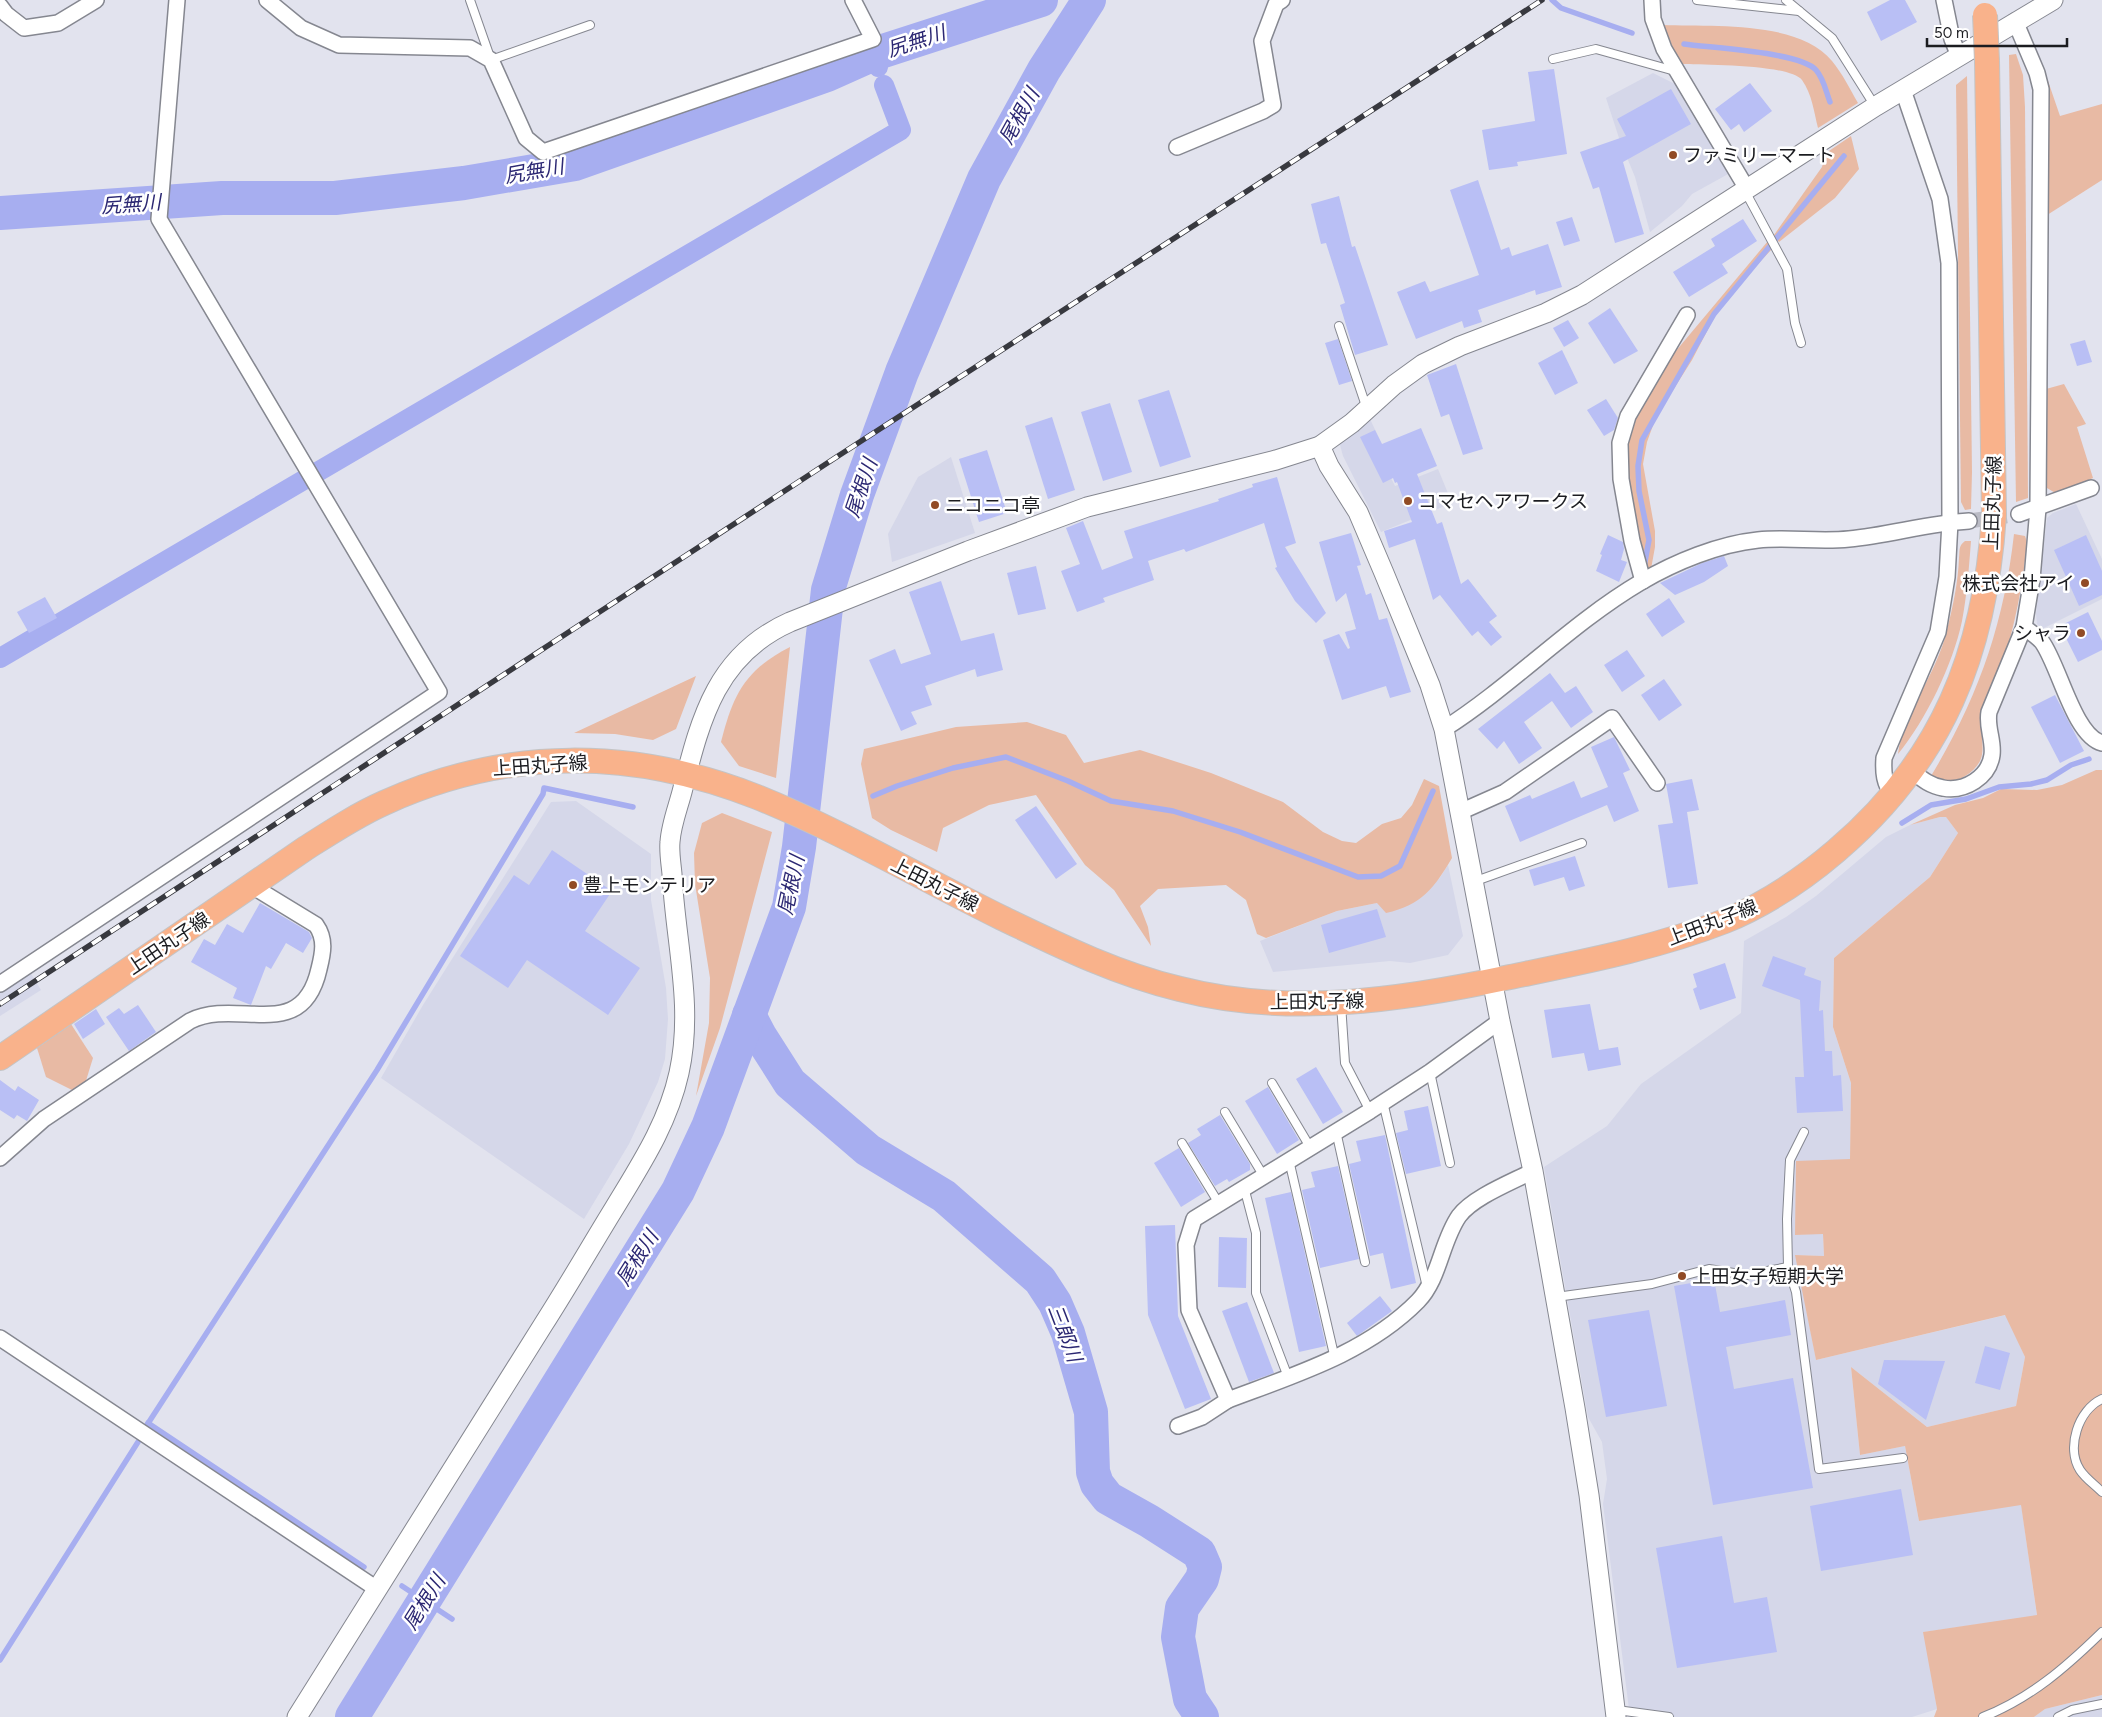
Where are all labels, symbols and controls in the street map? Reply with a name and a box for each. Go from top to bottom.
scale bar [1927,15,2067,47]
water label: 尻無川 [884,20,950,62]
text: 50 m [1934,24,1969,42]
water label: 尾根川 [994,82,1045,148]
place label: ファミリーマート [1683,144,1835,167]
marker: ファミリーマート [1667,149,1679,161]
water label: 尻無川 [502,154,568,188]
water label: 尻無川 [100,190,164,218]
water label: 尾根川 [840,454,883,520]
street label: 上田丸子線 [1979,455,2006,551]
place label: コマセヘアワークス [1418,490,1588,513]
place label: ニコニコ亭 [945,494,1040,517]
marker: コマセヘアワークス [1402,495,1414,507]
marker: ニコニコ亭 [929,499,941,511]
place label: 株式会社アイ [1962,572,2075,595]
marker: 株式会社アイ [2079,577,2091,589]
place label: シャラ [2014,622,2071,645]
marker: シャラ [2075,627,2087,639]
street label: 上田丸子線 [492,751,588,780]
water label: 尾根川 [773,851,809,917]
street label: 上田丸子線 [887,853,982,916]
place label: 豊上モンテリア [583,874,716,897]
marker: 豊上モンテリア [567,879,579,891]
street label: 上田丸子線 [1664,895,1761,950]
street label: 上田丸子線 [122,907,214,980]
street label: 上田丸子線 [1269,989,1365,1014]
water label: 尾根川 [611,1225,664,1290]
place label: 上田女子短期大学 [1692,1265,1844,1288]
marker: 上田女子短期大学 [1676,1270,1688,1282]
water label: 三郎川 [1043,1301,1088,1367]
water label: 尾根川 [398,1569,451,1634]

